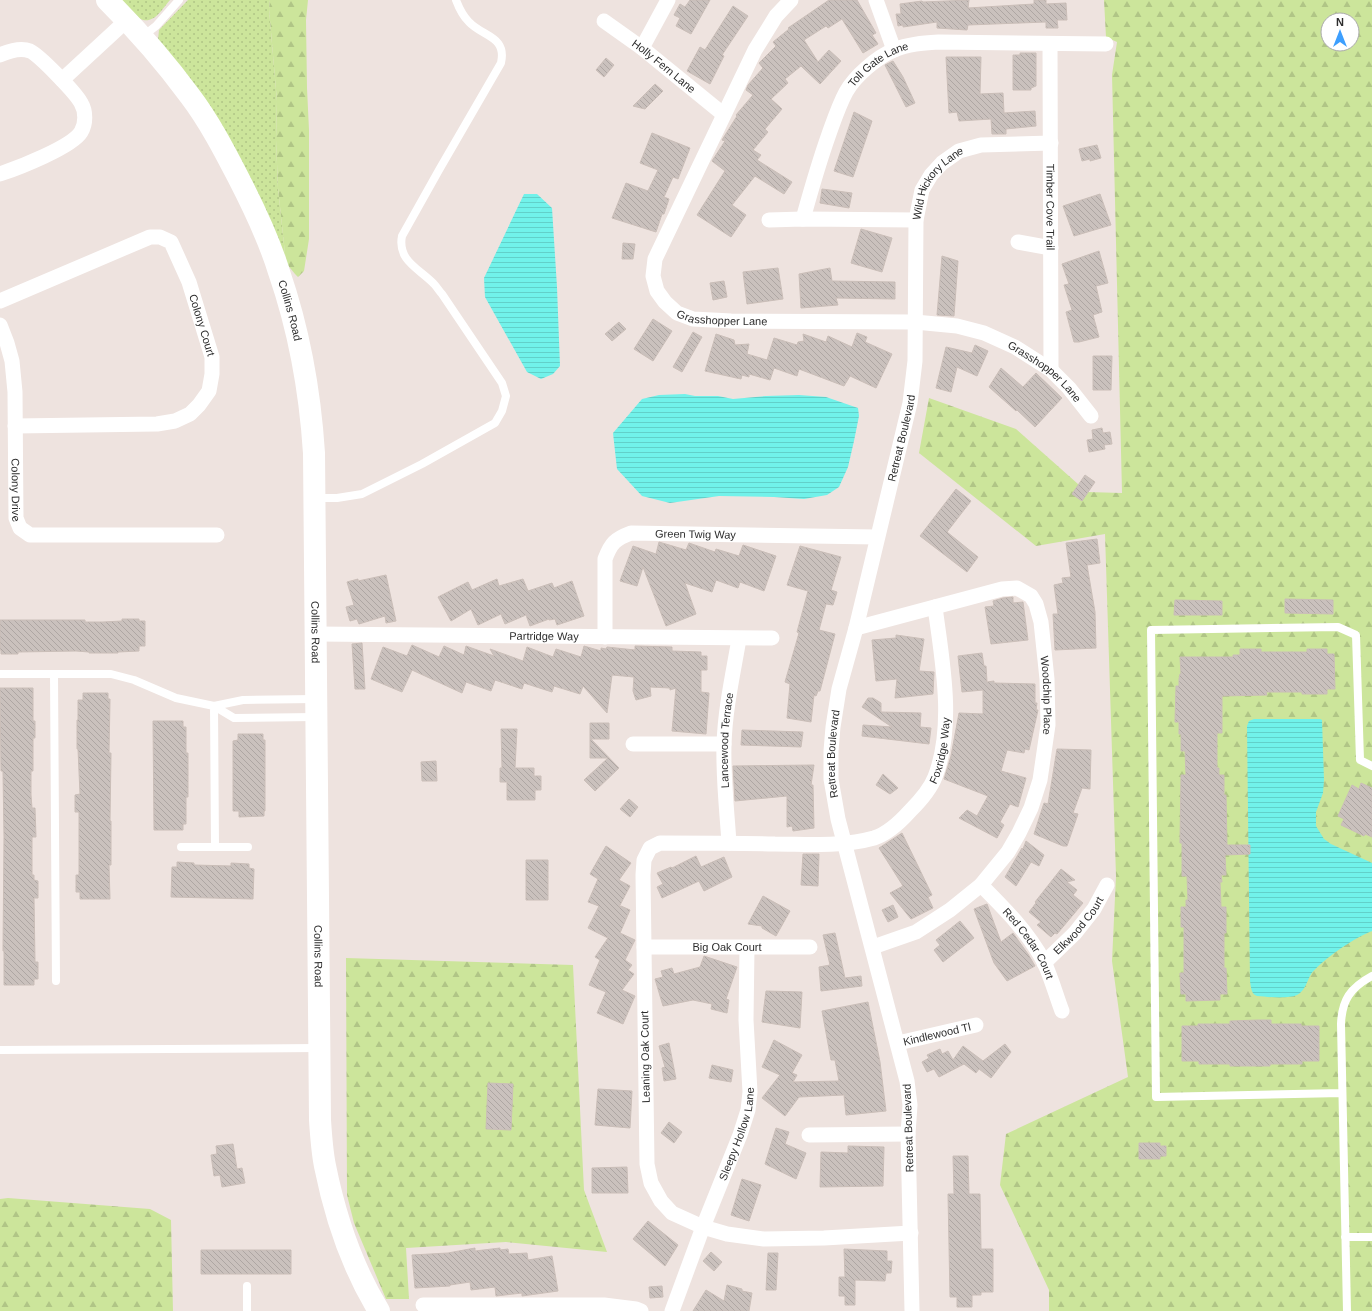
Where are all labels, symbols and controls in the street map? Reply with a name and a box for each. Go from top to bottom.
north arrow [1320,12,1360,52]
text: N [1336,16,1344,28]
street label: Holly Fern Lane [630,37,698,95]
street label: Toll Gate Lane [846,40,909,89]
street label: Wild Hickory Lane [910,144,964,221]
street label: Timber Cove Trail [1044,164,1057,250]
street label: Collins Road [276,279,304,342]
street label: Colony Court [187,293,217,357]
street label: Grasshopper Lane [675,307,767,327]
street label: Grasshopper Lane [1006,339,1084,404]
street label: Retreat Boulevard [885,394,917,483]
street label: Colony Drive [9,458,23,523]
street label: Green Twig Way [655,527,736,541]
street label: Collins Road [309,601,322,663]
street label: Partridge Way [509,630,579,642]
street label: Woodchip Place [1039,655,1054,736]
street label: Lancewood Terrace [718,692,735,788]
street label: Retreat Boulevard [825,709,842,799]
street label: Foxridge Way [927,717,952,786]
street label: Elkwood Court [1051,895,1105,957]
street label: Red Cedar Court [1001,906,1056,981]
street label: Collins Road [312,925,325,987]
street label: Big Oak Court [692,941,762,953]
street label: Leaning Oak Court [638,1011,652,1103]
street label: Kindlewood Tl [902,1020,972,1048]
street label: Retreat Boulevard [900,1083,916,1173]
street label: Sleepy Hollow Lane [716,1087,756,1182]

